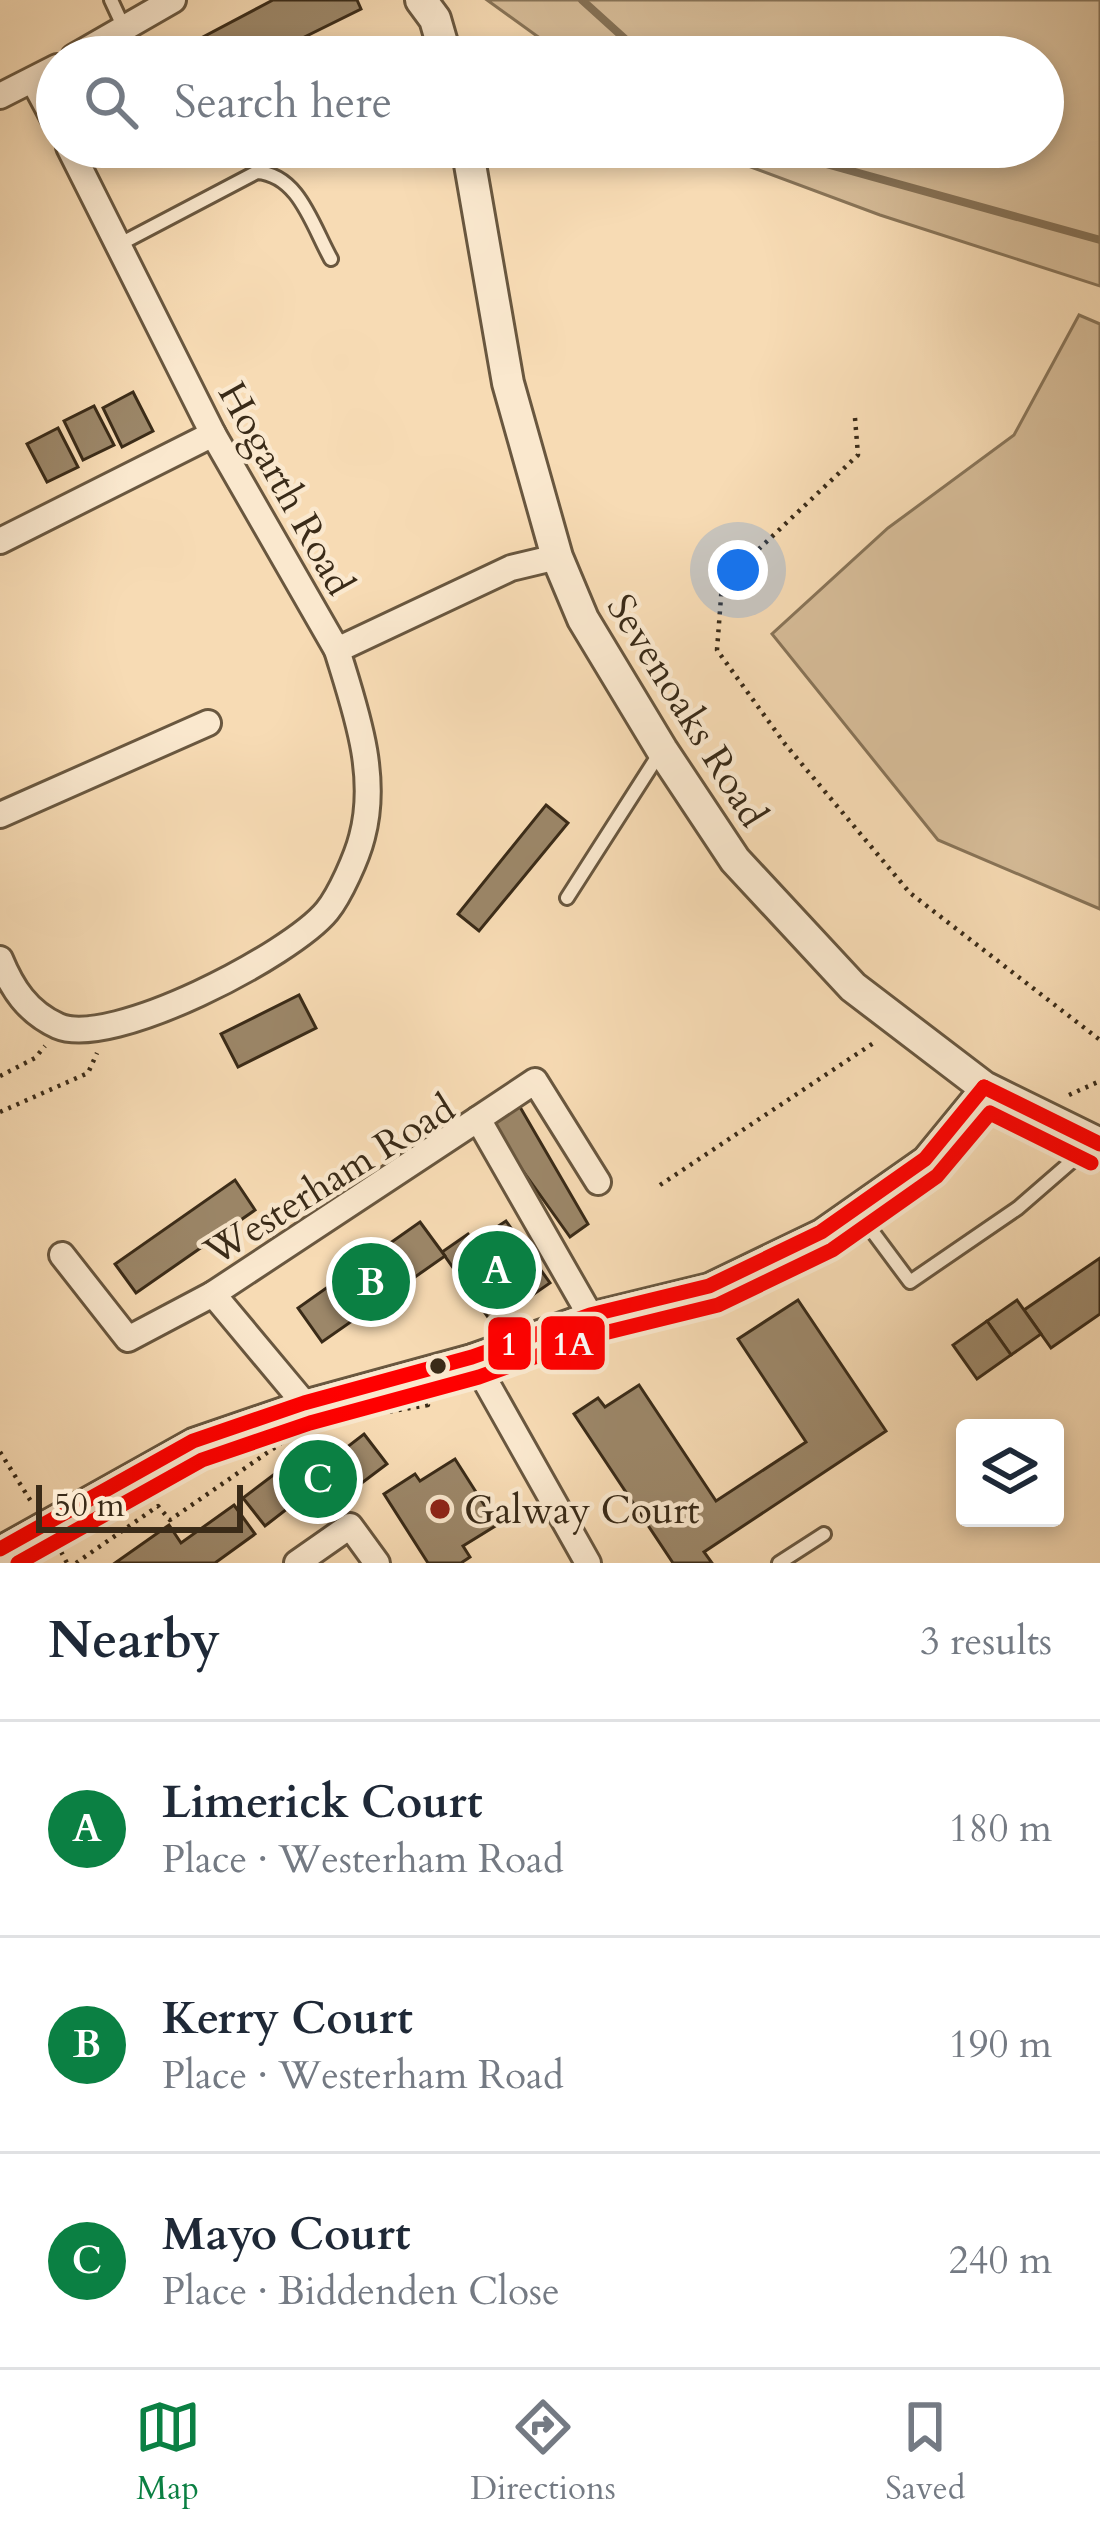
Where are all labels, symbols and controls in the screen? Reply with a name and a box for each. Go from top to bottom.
search box [36,36,1064,168]
icon: search [78,69,144,135]
text: Search here [174,72,392,133]
street label: Hogarth Road [205,372,366,605]
your location [708,540,768,600]
street label: Sevenoaks Road [594,584,780,837]
street label: Westerham Road [194,1082,465,1279]
pin: A [458,1225,536,1315]
pin: B [332,1237,410,1327]
line badge: 1A [539,1314,607,1372]
line badge: 1 [486,1315,533,1372]
text: 1 [501,1322,517,1367]
text: 1A [552,1322,594,1367]
unlabelled marker [427,1355,449,1377]
map controls [956,1419,1064,1527]
button: layers [956,1419,1064,1527]
pin: C [279,1434,357,1524]
scale bar [36,1479,243,1532]
text: 50 m [54,1483,125,1528]
place label: Galway Court [464,1484,700,1537]
marker: Galway Court [427,1496,453,1522]
text: Nearby [48,1606,220,1676]
text: 3 results [920,1615,1052,1668]
text: Limerick Court [162,1772,483,1833]
text: A [72,1802,102,1855]
text: 180 m [949,1802,1052,1855]
text: Place · Westerham Road [162,1833,564,1886]
text: Kerry Court [162,1988,413,2049]
text: B [73,2018,101,2071]
text: 190 m [949,2018,1052,2071]
text: Place · Westerham Road [162,2049,564,2102]
text: Mayo Court [162,2204,411,2265]
text: C [72,2234,102,2287]
text: 240 m [949,2234,1052,2287]
text: Place · Biddenden Close [162,2265,560,2318]
tab: Map [135,2394,201,2511]
tab: Directions [470,2394,616,2511]
tab: Saved [885,2394,965,2511]

